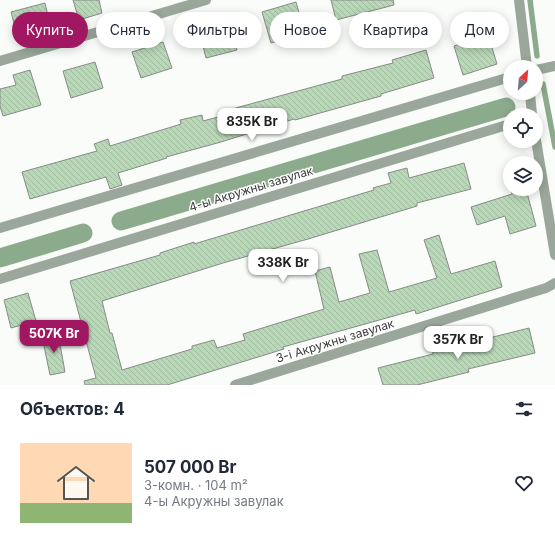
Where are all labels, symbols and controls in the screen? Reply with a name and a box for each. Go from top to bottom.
chip: Купить [12,12,88,48]
chip: Снять [96,12,165,48]
chip: Фильтры [173,12,262,48]
chip: Новое [270,12,341,48]
chip: Квартира [349,12,442,48]
chip: Дом [450,12,509,48]
north arrow [503,60,543,100]
map controls [503,60,543,196]
pin: 835K Br [215,108,289,142]
button: locate [503,108,543,148]
text: 835K Br [226,113,278,129]
button: layers [503,156,543,196]
street label: 4-ы Акружны завулак [187,162,315,215]
pin: 338K Br [246,249,320,283]
text: 338K Br [257,254,309,270]
street label: 3-і Акружны завулак [274,315,396,366]
pin: 507K Br [17,320,91,354]
text: 507K Br [29,325,79,341]
pin: 357K Br [421,326,495,360]
text: 357K Br [433,331,483,347]
icon: filters [513,398,535,420]
text: Объектов: 4 [20,399,125,419]
text: 507 000 Br [144,457,237,477]
icon: home [52,459,100,507]
icon: heart [513,472,535,494]
text: 3-комн. · 104 m² [144,477,248,493]
text: 4-ы Акружны завулак [144,493,284,509]

